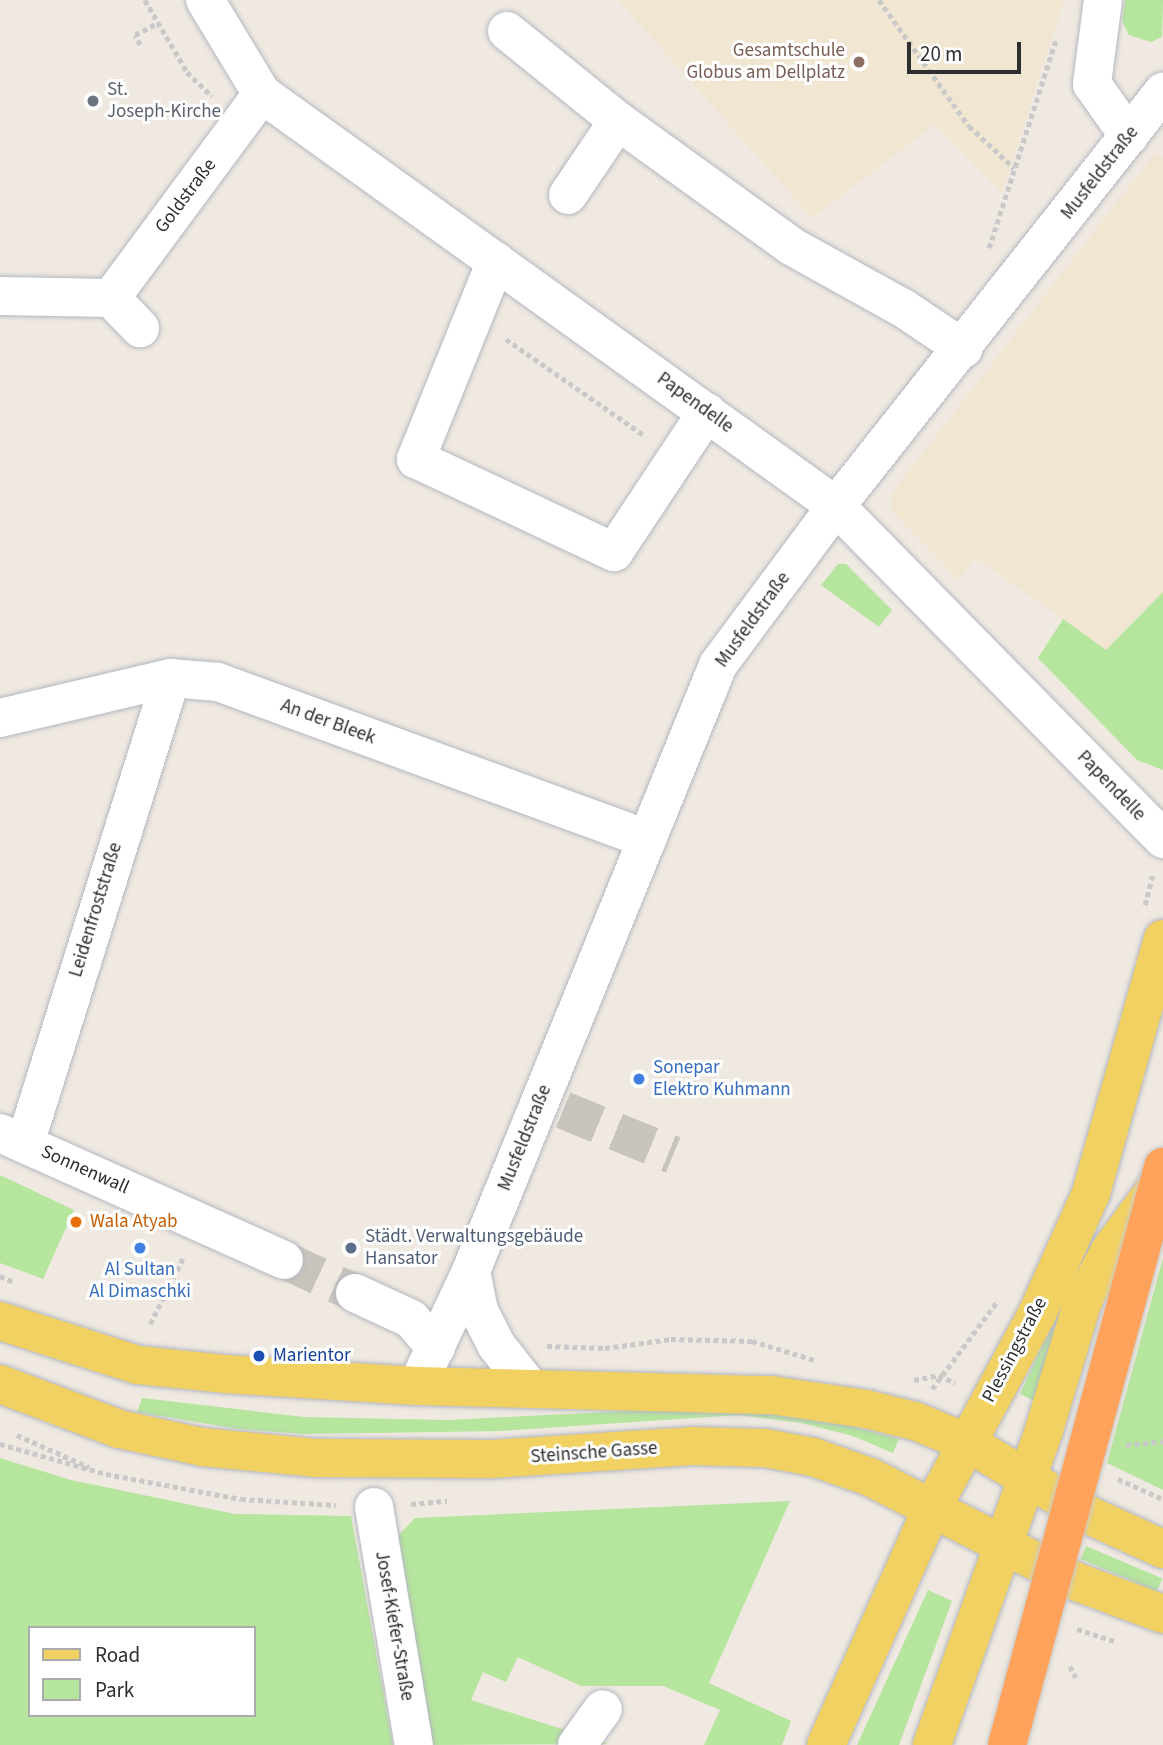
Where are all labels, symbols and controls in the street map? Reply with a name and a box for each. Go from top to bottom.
scale bar [911,28,1025,72]
text: 20 m [920,39,962,69]
place label: Gesamtschule Globus am Dellplatz [686,40,845,84]
marker: Gesamtschule Globus am Dellplatz [851,54,867,70]
place label: St. Joseph-Kirche [107,79,221,123]
marker: St. Joseph-Kirche [85,93,101,109]
street label: Musfeldstraße [1056,122,1144,224]
street label: Goldstraße [151,154,221,238]
street label: Papendelle [652,368,738,438]
street label: Musfeldstraße [711,568,795,672]
street label: An der Bleek [278,694,378,750]
street label: Papendelle [1072,746,1150,826]
street label: Leidenfroststraße [65,840,127,980]
place label: Sonepar Elektro Kuhmann [653,1057,791,1101]
marker: Sonepar Elektro Kuhmann [631,1071,647,1087]
street label: Musfeldstraße [493,1082,557,1194]
street label: Sonnenwall [38,1141,132,1199]
place label: Wala Atyab [90,1211,177,1233]
marker: Wala Atyab [68,1214,84,1230]
place label: Städt. Verwaltungsgebäude Hansator [365,1226,583,1270]
marker: Al Sultan Al Dimaschki [132,1240,148,1256]
marker: Städt. Verwaltungsgebäude Hansator [343,1240,359,1256]
place label: Al Sultan Al Dimaschki [89,1259,191,1303]
street label: Plessingstraße [978,1294,1052,1406]
place label: Marientor [273,1345,351,1367]
marker: Marientor [251,1348,267,1364]
street label: Steinsche Gasse [530,1437,658,1469]
street label: Josef-Kiefer-Straße [370,1549,418,1703]
legend [28,1626,256,1717]
text: Road [95,1640,140,1670]
text: Park [95,1675,134,1705]

